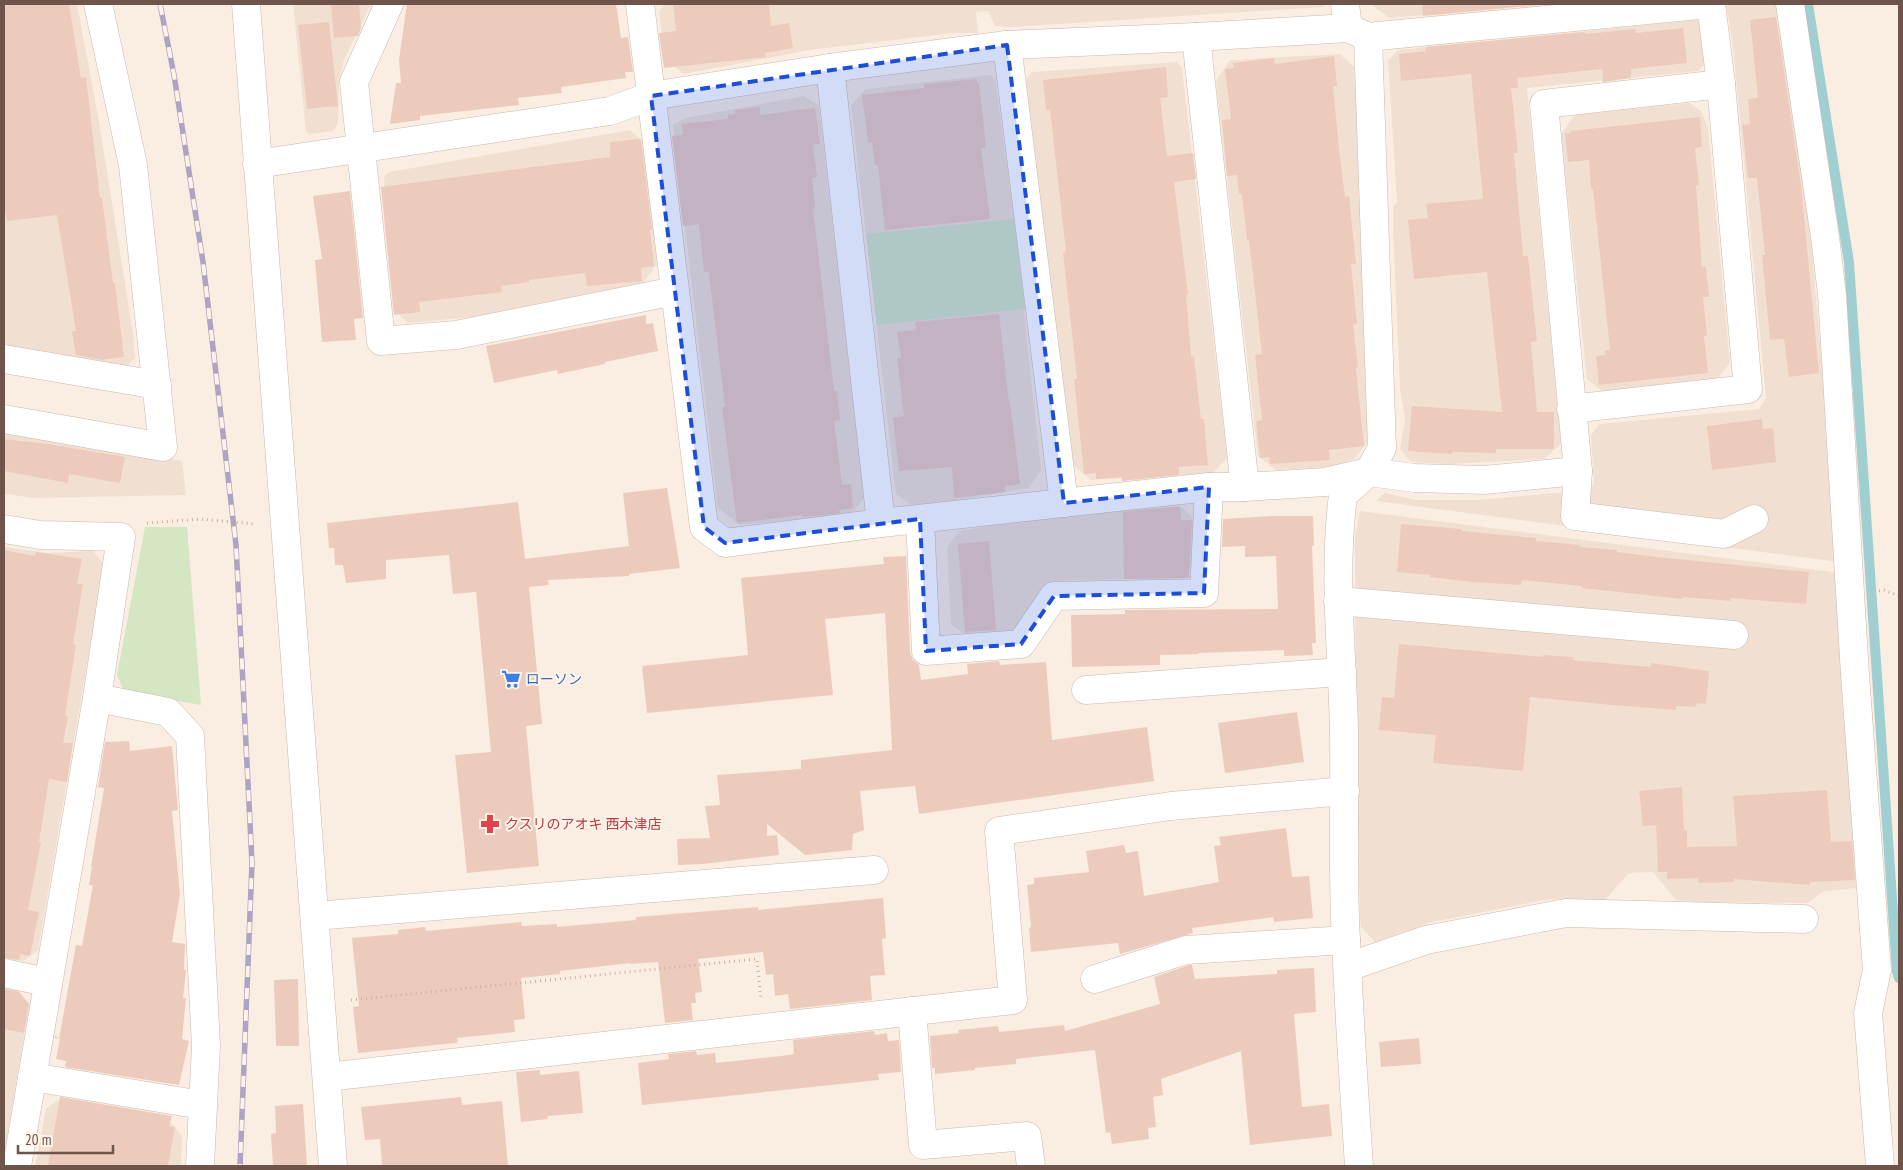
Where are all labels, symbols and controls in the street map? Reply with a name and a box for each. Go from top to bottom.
supermarket icon: ローソン [500,668,522,690]
place label: ローソン [526,670,582,688]
pharmacy icon: クスリのアオキ 西木津店 [479,813,501,835]
place label: クスリのアオキ 西木津店 [505,815,662,833]
scale bar [18,1122,112,1154]
text: 20 m [25,1130,51,1149]

